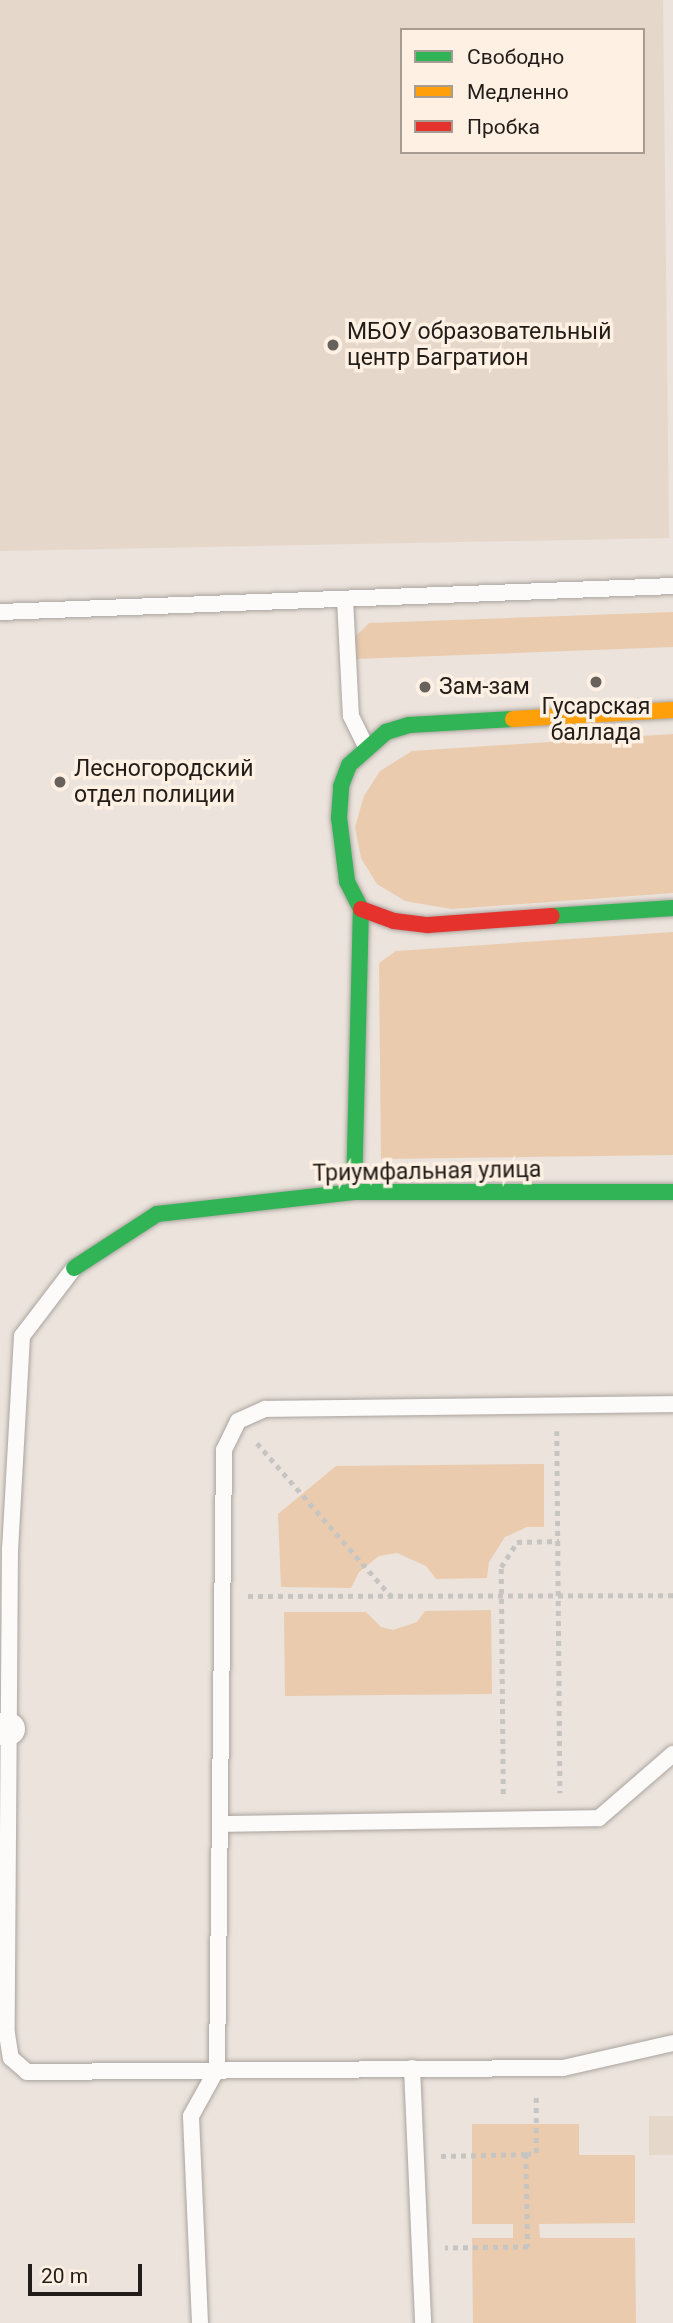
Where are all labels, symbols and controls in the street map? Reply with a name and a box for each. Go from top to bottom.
legend [400,28,645,154]
text: Свободно [467,45,564,69]
text: Медленно [467,80,569,104]
text: Пробка [467,115,540,139]
place label: МБОУ образовательный центр Багратион [347,318,611,372]
marker: МБОУ образовательный центр Багратион [325,337,341,353]
place label: Зам-зам [439,673,530,701]
marker: Гусарская баллада [588,674,604,690]
marker: Зам-зам [417,679,433,695]
place label: Гусарская баллада [541,693,651,747]
place label: Лесногородский отдел полиции [74,755,254,809]
marker: Лесногородский отдел полиции [52,774,68,790]
street label: Триумфальная улица [312,1156,542,1188]
scale bar [32,2250,145,2294]
text: 20 m [41,2264,88,2288]

